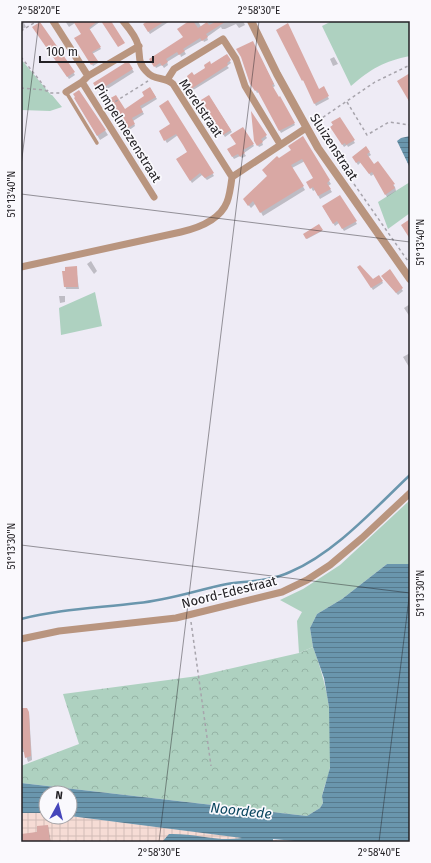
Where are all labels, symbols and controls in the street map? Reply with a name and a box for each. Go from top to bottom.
text: 2°58'20"E [18,5,60,17]
text: 2°58'30"E [238,5,280,17]
scale bar [40,38,153,64]
text: 100 m [46,45,78,59]
street label: Merelstraat [176,76,226,140]
street label: Pimpelmezenstraat [92,81,165,185]
street label: Sluizenstraat [307,111,361,183]
text: 51°13'40"N [6,171,18,217]
text: 51°13'40"N [415,219,427,265]
text: 51°13'30"N [6,523,18,569]
text: 51°13'30"N [415,570,427,616]
street label: Noord-Edestraat [180,573,278,611]
north arrow [38,785,78,825]
text: N [55,789,64,802]
water label: Noordede [210,799,272,823]
text: 2°58'30"E [138,847,180,859]
text: 2°58'40"E [358,847,400,859]

